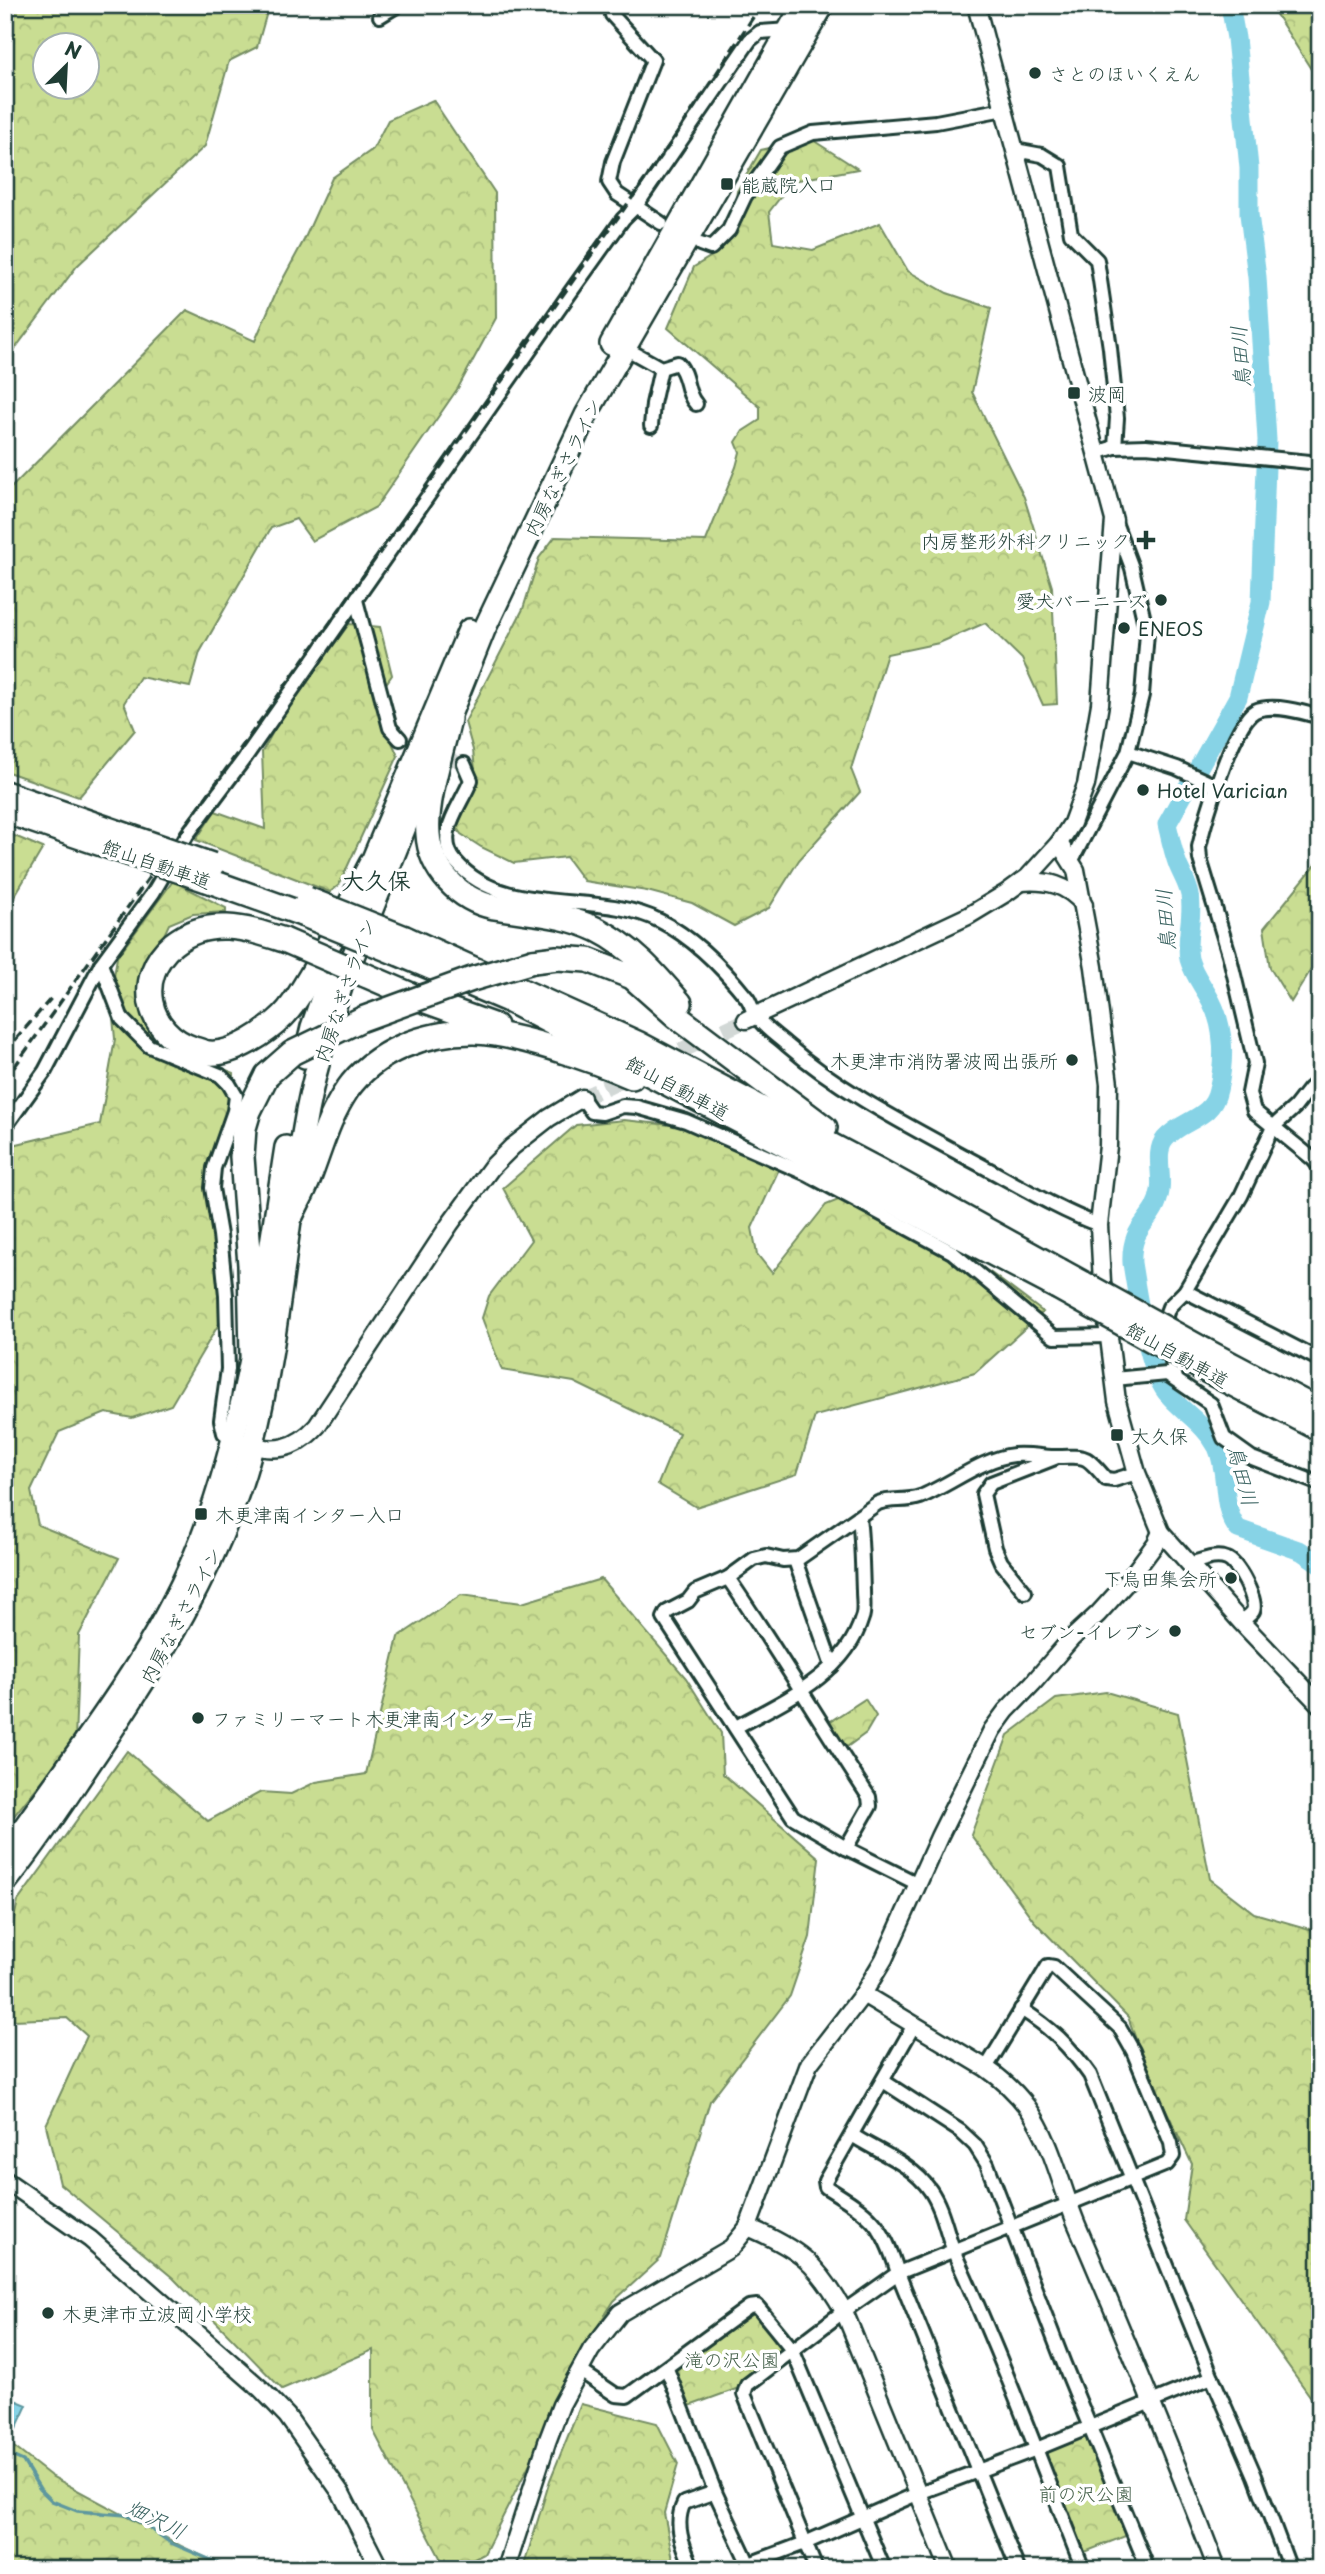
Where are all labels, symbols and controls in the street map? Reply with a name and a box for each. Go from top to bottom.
north arrow [32,32,102,102]
text: N [61,34,86,65]
place label: さとのほいくえん [1049,59,1201,87]
marker: さとのほいくえん [1027,65,1043,81]
place label: 能蔵院入口 [741,170,836,198]
marker: 能蔵院入口 [719,176,735,192]
water label: 鳥田川 [1221,324,1257,390]
place label: 波岡 [1088,379,1126,407]
marker: 波岡 [1066,385,1082,401]
street label: 内房なぎさライン [516,393,608,541]
place label: 内房整形外科クリニック [921,526,1130,554]
marker: 内房整形外科クリニック [1136,530,1156,550]
place label: 愛犬バーニーズ [1016,586,1147,614]
marker: 愛犬バーニーズ [1153,592,1169,608]
place label: ENEOS [1138,614,1203,642]
marker: ENEOS [1116,620,1132,636]
place label: Hotel Varician [1157,776,1288,804]
marker: Hotel Varician [1135,782,1151,798]
street label: 館山自動車道 [99,831,215,895]
district label: 大久保 [342,862,411,897]
water label: 鳥田川 [1146,887,1182,953]
street label: 内房なぎさライン [306,914,382,1066]
place label: 木更津市消防署波岡出張所 [830,1046,1058,1074]
street label: 館山自動車道 [621,1048,735,1126]
marker: 木更津市消防署波岡出張所 [1064,1052,1080,1068]
street label: 館山自動車道 [1121,1314,1235,1394]
place label: 大久保 [1131,1421,1188,1449]
marker: 大久保 [1109,1427,1125,1443]
water label: 鳥田川 [1220,1440,1268,1510]
place label: 木更津南インター入口 [215,1500,404,1528]
marker: 木更津南インター入口 [193,1506,209,1522]
street label: 内房なぎさライン [132,1542,228,1688]
place label: 下烏田集会所 [1103,1564,1217,1592]
marker: 下烏田集会所 [1223,1570,1239,1586]
place label: セブン-イレブン [1019,1617,1161,1645]
marker: セブン-イレブン [1167,1623,1183,1639]
place label: ファミリーマート木更津南インター店 [212,1704,535,1732]
marker: ファミリーマート木更津南インター店 [190,1710,206,1726]
place label: 木更津市立波岡小学校 [62,2299,252,2327]
marker: 木更津市立波岡小学校 [40,2305,56,2321]
park label: 滝の沢公園 [684,2345,780,2373]
park label: 前の沢公園 [1038,2479,1134,2507]
water label: 畑沢川 [122,2490,192,2546]

